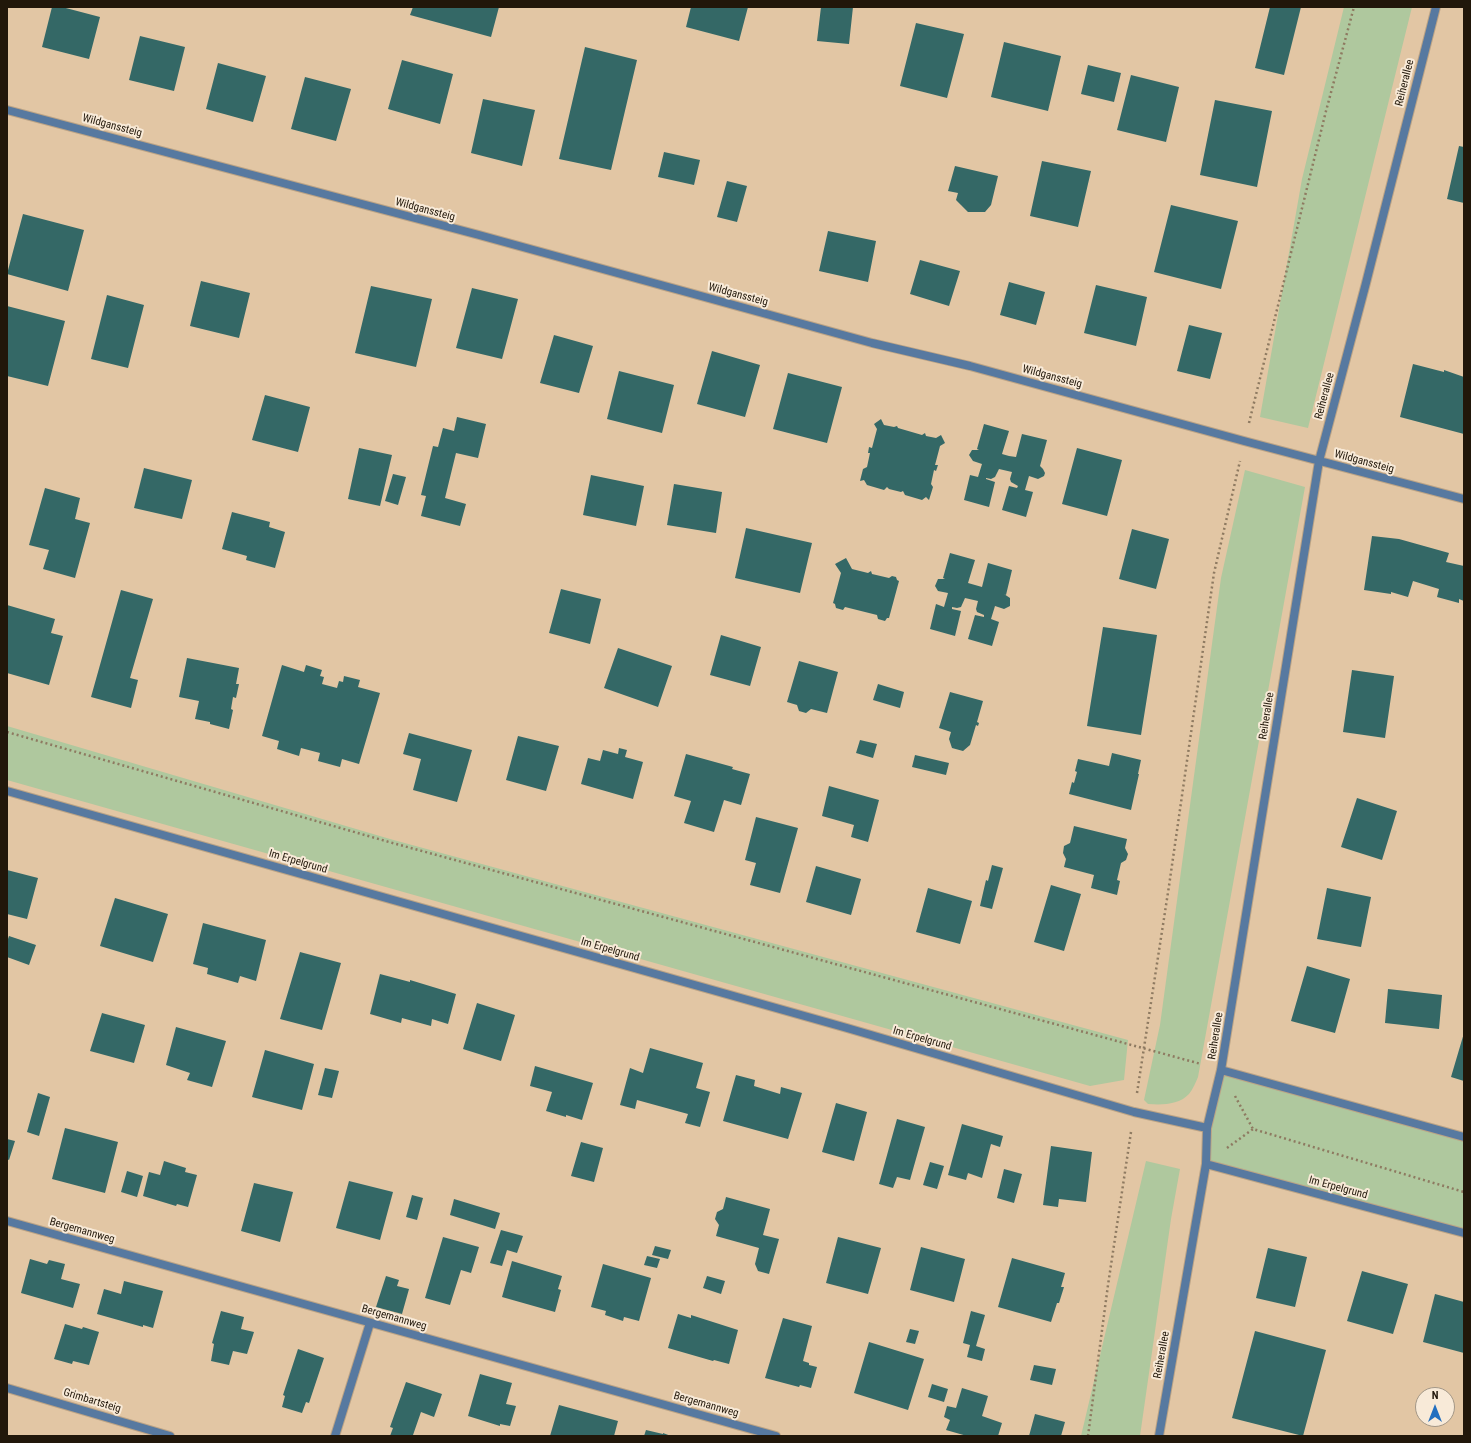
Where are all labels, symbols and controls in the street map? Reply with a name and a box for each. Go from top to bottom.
street label: Reiherallee [1393,58,1417,108]
street label: Wildganssteig [81,112,143,140]
street label: Wildganssteig [394,196,456,224]
street label: Wildganssteig [707,281,769,309]
street label: Wildganssteig [1021,363,1083,391]
street label: Reiherallee [1312,371,1338,421]
street label: Wildganssteig [1333,448,1395,476]
street label: Reiherallee [1257,691,1277,741]
street label: Im Erpelgrund [267,847,329,877]
street label: Im Erpelgrund [579,935,641,965]
street label: Reiherallee [1206,1011,1226,1061]
street label: Im Erpelgrund [891,1024,953,1054]
street label: Im Erpelgrund [1307,1174,1369,1202]
street label: Bergemannweg [48,1215,116,1247]
street label: Bergemannweg [360,1302,428,1334]
street label: Reiherallee [1151,1330,1173,1380]
street label: Grimbartsteig [62,1386,122,1416]
north arrow [1415,1387,1455,1427]
street label: Bergemannweg [672,1389,740,1421]
text: N [1432,1389,1438,1402]

